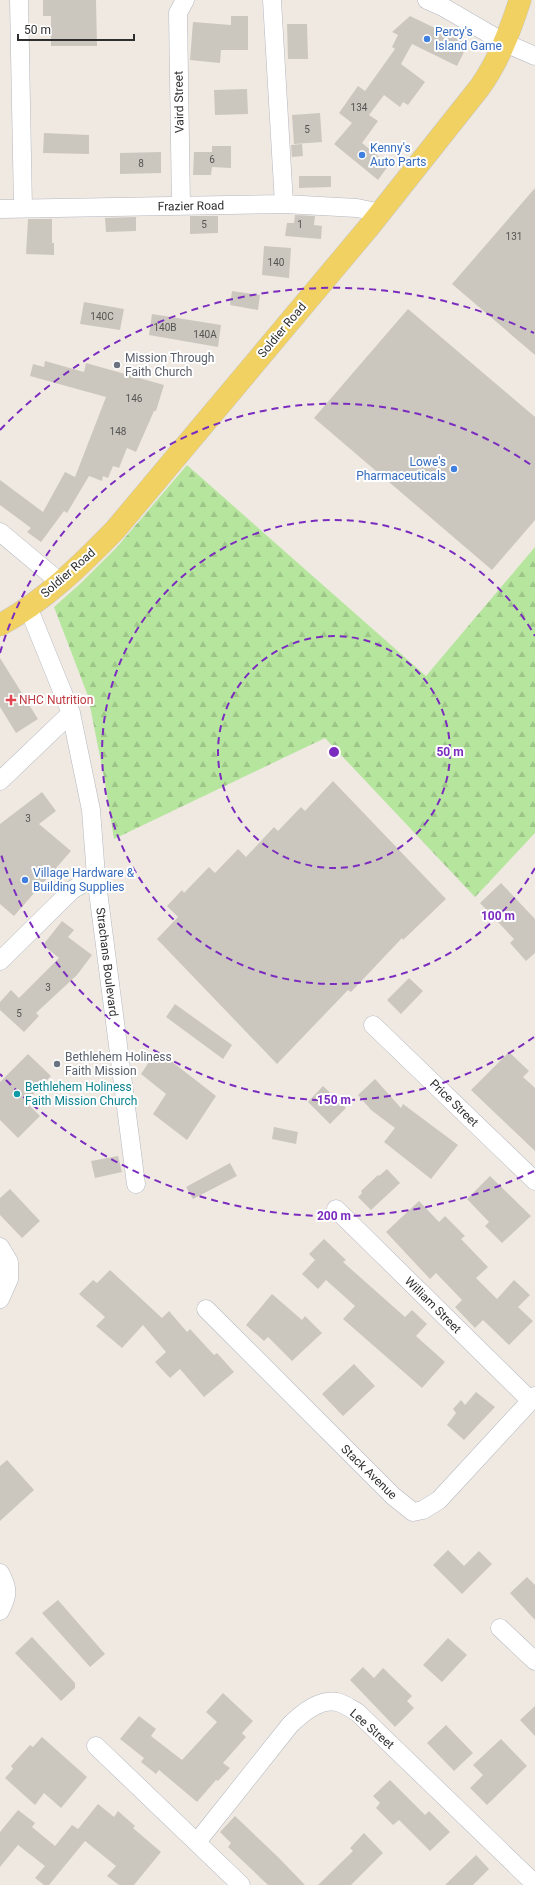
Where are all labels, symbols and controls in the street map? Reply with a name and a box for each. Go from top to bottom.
scale bar [18,16,134,42]
text: 50 m [24,23,51,37]
place label: Percy's Island Game [435,25,502,53]
marker: Percy's Island Game [422,34,432,44]
street label: Vaird Street [171,71,187,133]
house number: 134 [351,102,368,113]
house number: 5 [304,124,310,135]
place label: Kenny's Auto Parts [370,141,427,169]
marker: Kenny's Auto Parts [357,150,367,160]
house number: 6 [209,154,215,165]
house number: 8 [138,158,144,169]
street label: Frazier Road [158,198,224,214]
house number: 5 [201,219,207,230]
house number: 1 [297,219,303,230]
house number: 131 [506,231,522,242]
house number: 140 [268,257,285,268]
street label: Soldier Road [255,300,309,360]
house number: 140C [90,311,114,322]
house number: 140B [153,322,177,333]
house number: 140A [193,329,217,340]
place label: Mission Through Faith Church [125,351,214,379]
marker: Mission Through Faith Church [112,360,122,370]
house number: 146 [126,393,143,404]
house number: 148 [110,426,127,437]
place label: Lowe's Pharmaceuticals [356,455,446,483]
marker: Lowe's Pharmaceuticals [449,464,459,474]
street label: Soldier Road [38,546,98,600]
place label: NHC Nutrition [19,693,93,707]
marker: NHC Nutrition [6,695,16,705]
centre of rings [327,745,341,759]
text: 50 m [436,745,464,759]
house number: 3 [25,813,31,824]
place label: Village Hardware & Building Supplies [33,866,135,894]
marker: Village Hardware & Building Supplies [20,875,30,885]
street label: Strachans Boulevard [93,907,121,1017]
text: 100 m [481,909,515,923]
house number: 3 [45,982,51,993]
house number: 5 [16,1008,22,1019]
place label: Bethlehem Holiness Faith Mission [65,1050,172,1078]
marker: Bethlehem Holiness Faith Mission [52,1059,62,1069]
street label: Price Street [427,1076,481,1130]
place label: Bethlehem Holiness Faith Mission Church [25,1080,137,1108]
marker: Bethlehem Holiness Faith Mission Church [12,1089,22,1099]
text: 150 m [317,1093,351,1107]
text: 200 m [317,1209,351,1223]
street label: William Street [402,1274,464,1336]
street label: Stack Avenue [338,1442,400,1502]
street label: Lee Street [347,1706,397,1752]

